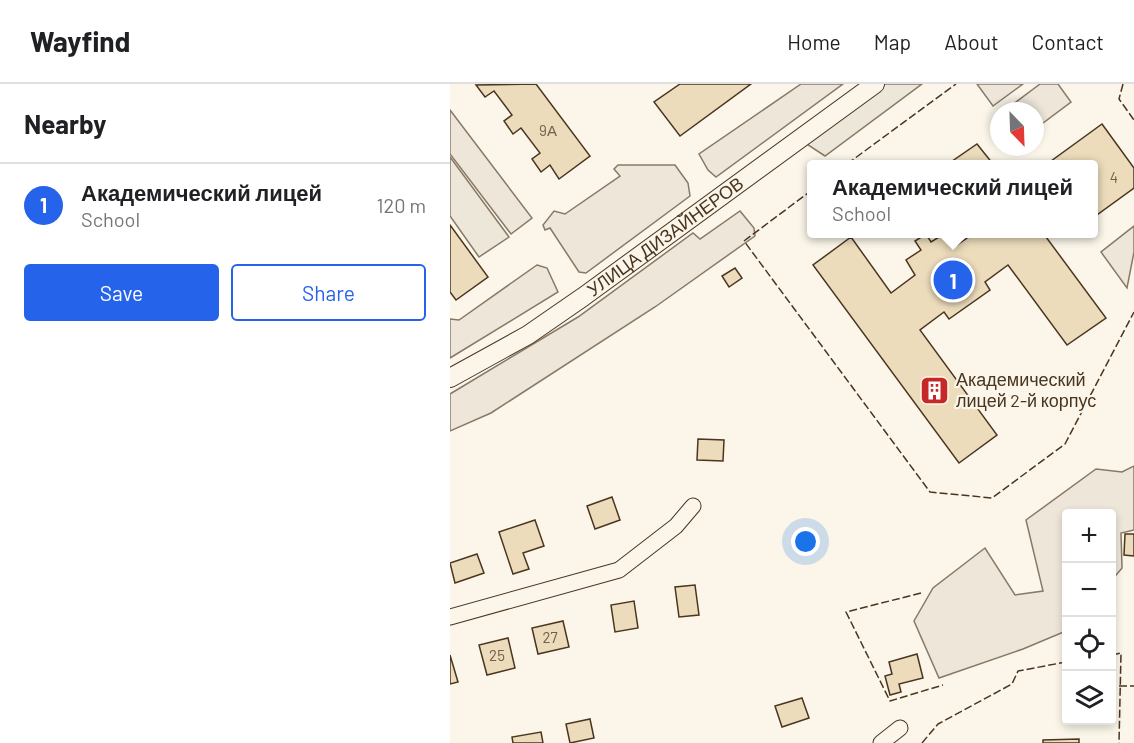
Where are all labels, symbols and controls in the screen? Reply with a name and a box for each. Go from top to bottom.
text: Wayfind [30,24,130,58]
text: Home [787,29,841,54]
text: Map [874,29,911,54]
text: About [944,29,999,54]
text: Contact [1032,29,1104,54]
north arrow [990,102,1044,156]
text: Nearby [24,108,106,139]
house number: 9А [539,121,557,139]
popup [807,160,1098,238]
house number: 4 [1110,168,1118,186]
street label: УЛИЦА ДИЗАЙНЕРОВ [582,172,747,300]
text: Академический лицей [832,173,1073,199]
text: Академический лицей [81,179,322,205]
text: 1 [40,193,47,217]
text: 120 m [376,193,426,217]
text: School [832,201,891,225]
text: School [81,207,140,231]
pin: 1 [934,258,972,302]
button: Save [24,264,219,321]
button: Share [231,264,426,321]
place label: Академический лицей 2-й корпус [956,368,1096,411]
building icon: Академический лицей 2-й корпус [919,374,951,406]
map controls [1062,509,1116,725]
button: + [1062,509,1116,563]
your location [791,527,820,556]
button: − [1062,563,1116,617]
button: locate [1062,617,1116,671]
house number: 27 [542,628,558,646]
house number: 25 [489,646,505,664]
button: layers [1062,671,1116,725]

